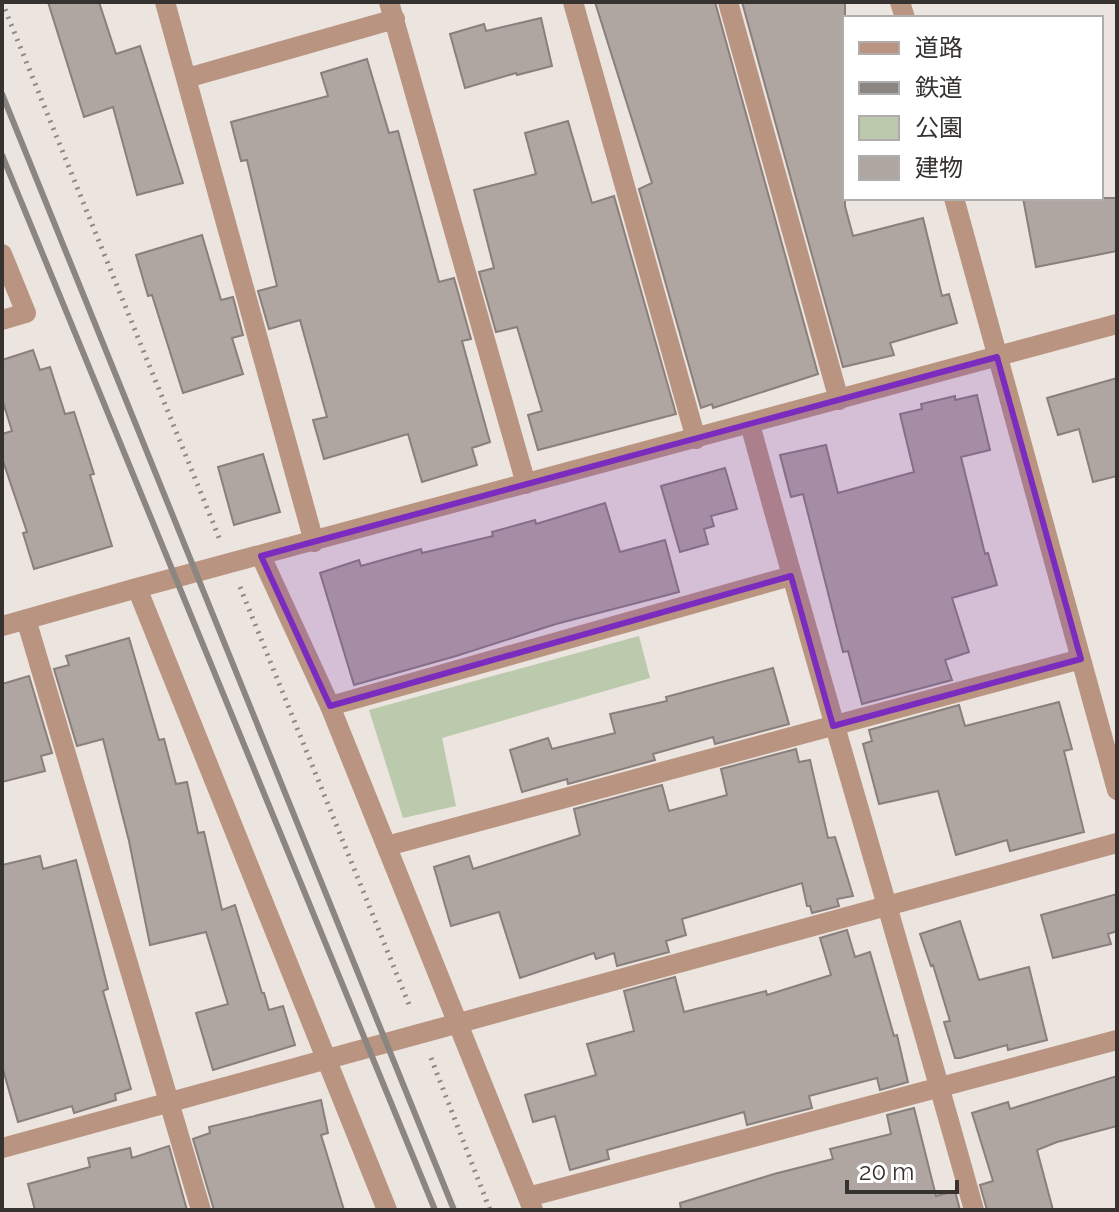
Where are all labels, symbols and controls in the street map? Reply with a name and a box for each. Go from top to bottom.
legend [843,16,1103,200]
text: 道路 [915,33,963,62]
text: 鉄道 [915,73,963,102]
text: 公園 [915,113,963,142]
text: 建物 [915,153,963,182]
scale bar [847,1144,957,1194]
text: 20 m [859,1157,914,1186]

